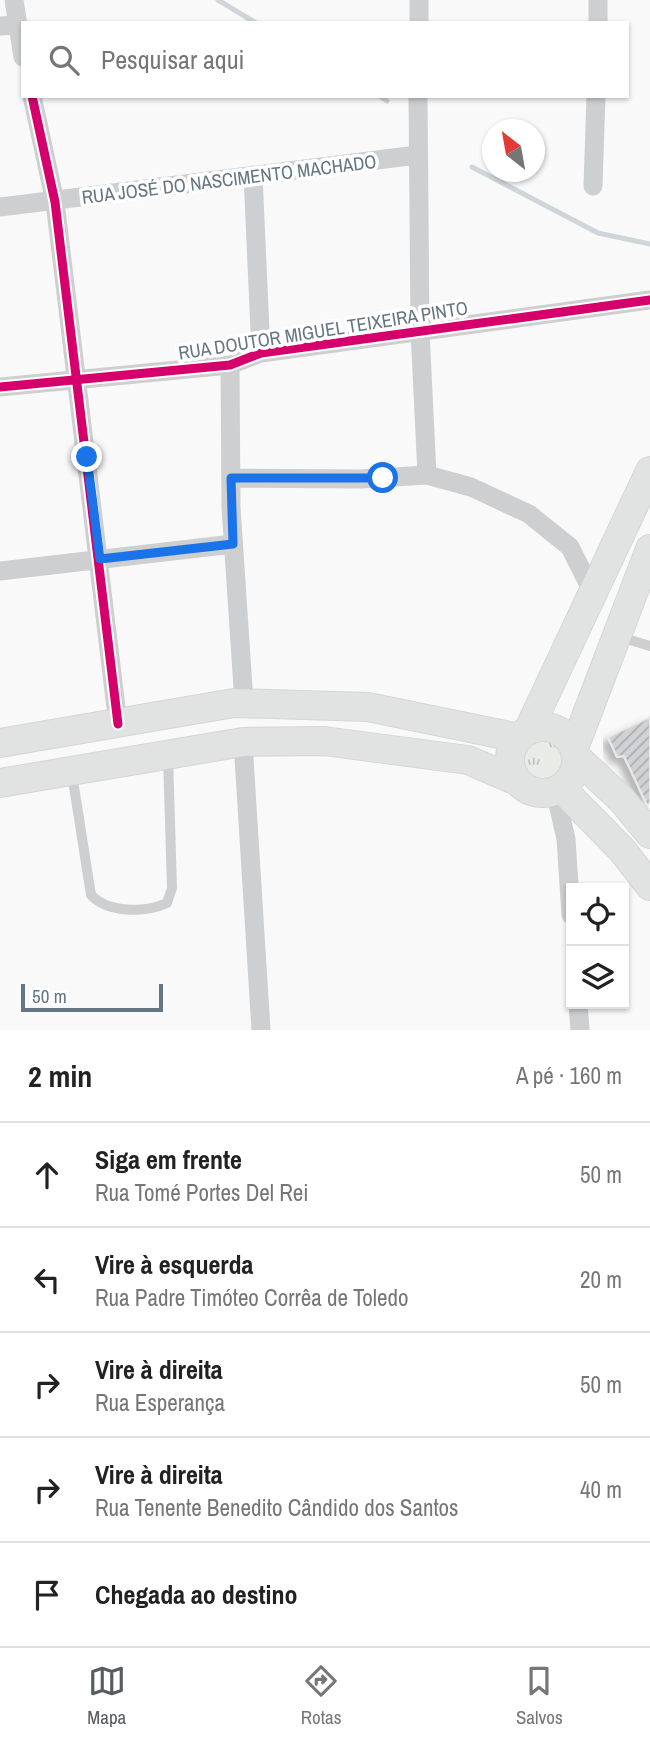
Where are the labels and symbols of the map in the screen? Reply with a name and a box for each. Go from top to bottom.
north arrow [482,119,545,182]
street label: RUA JOSÉ DO NASCIMENTO MACHADO [80,148,378,210]
street label: RUA DOUTOR MIGUEL TEIXEIRA PINTO [176,294,470,366]
route end [71,441,102,472]
route start [367,462,398,493]
scale bar [21,981,163,1013]

